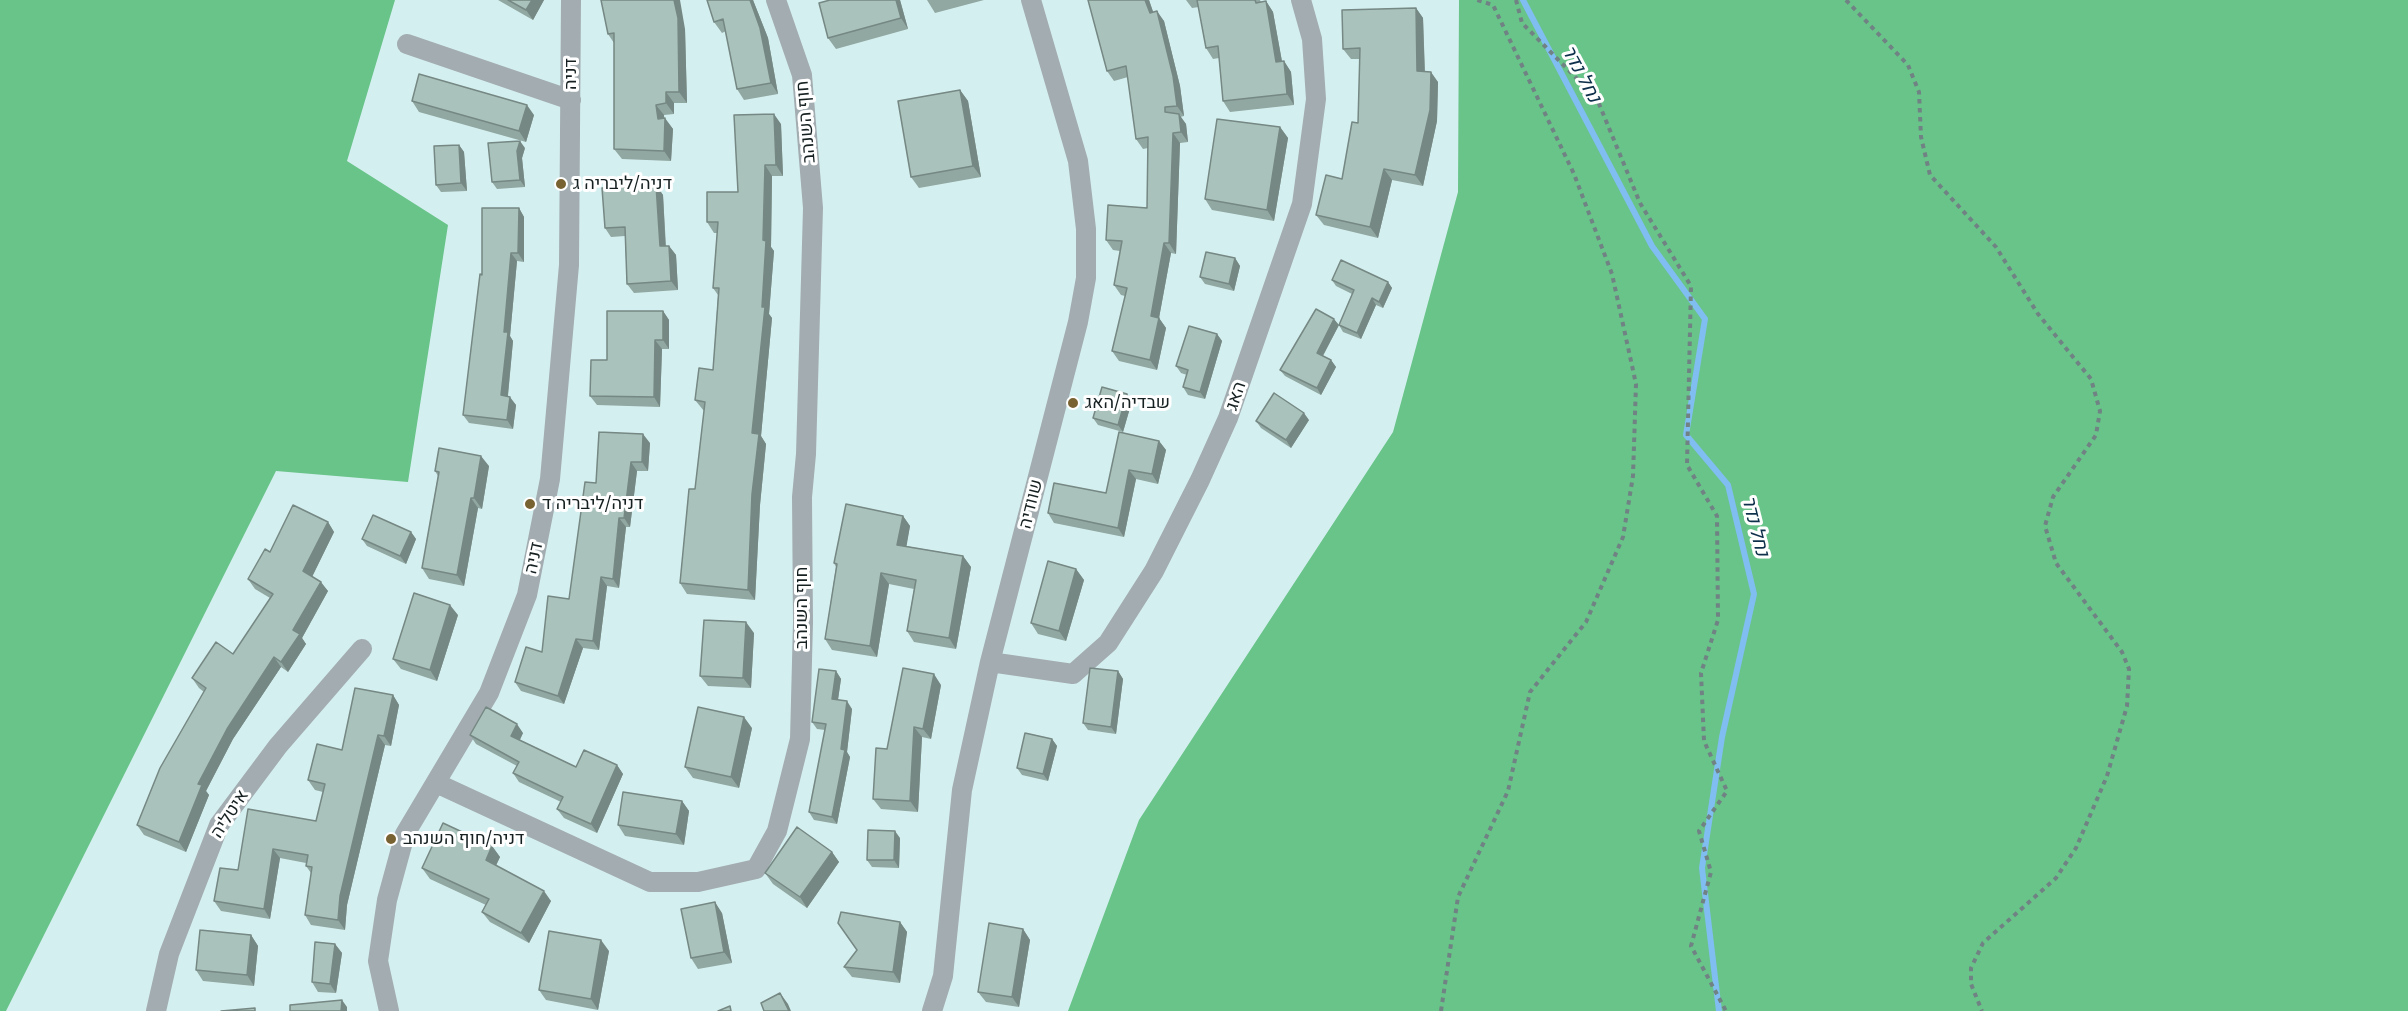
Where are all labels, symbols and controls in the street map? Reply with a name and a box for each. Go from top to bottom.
water label: נחל נדר [1556,41,1606,107]
street label: דניה [560,58,582,90]
street label: חוף השנהב [792,80,820,164]
place label: דניה/ליבריה ג [573,173,672,195]
marker: דניה/ליבריה ג [554,177,568,191]
street label: האג [1221,379,1251,413]
place label: שבדיה/האג [1085,392,1170,414]
marker: שבדיה/האג [1066,396,1080,410]
street label: שוודיה [1014,477,1048,531]
place label: דניה/ליבריה ד [542,493,643,515]
water label: נחל נדר [1736,493,1774,559]
marker: דניה/ליבריה ד [523,497,537,511]
street label: דניה [520,540,548,576]
street label: חוף השנהב [791,567,813,649]
street label: איטליה [206,786,254,842]
place label: דניה/חוף השנהב [403,828,524,850]
marker: דניה/חוף השנהב [384,832,398,846]

